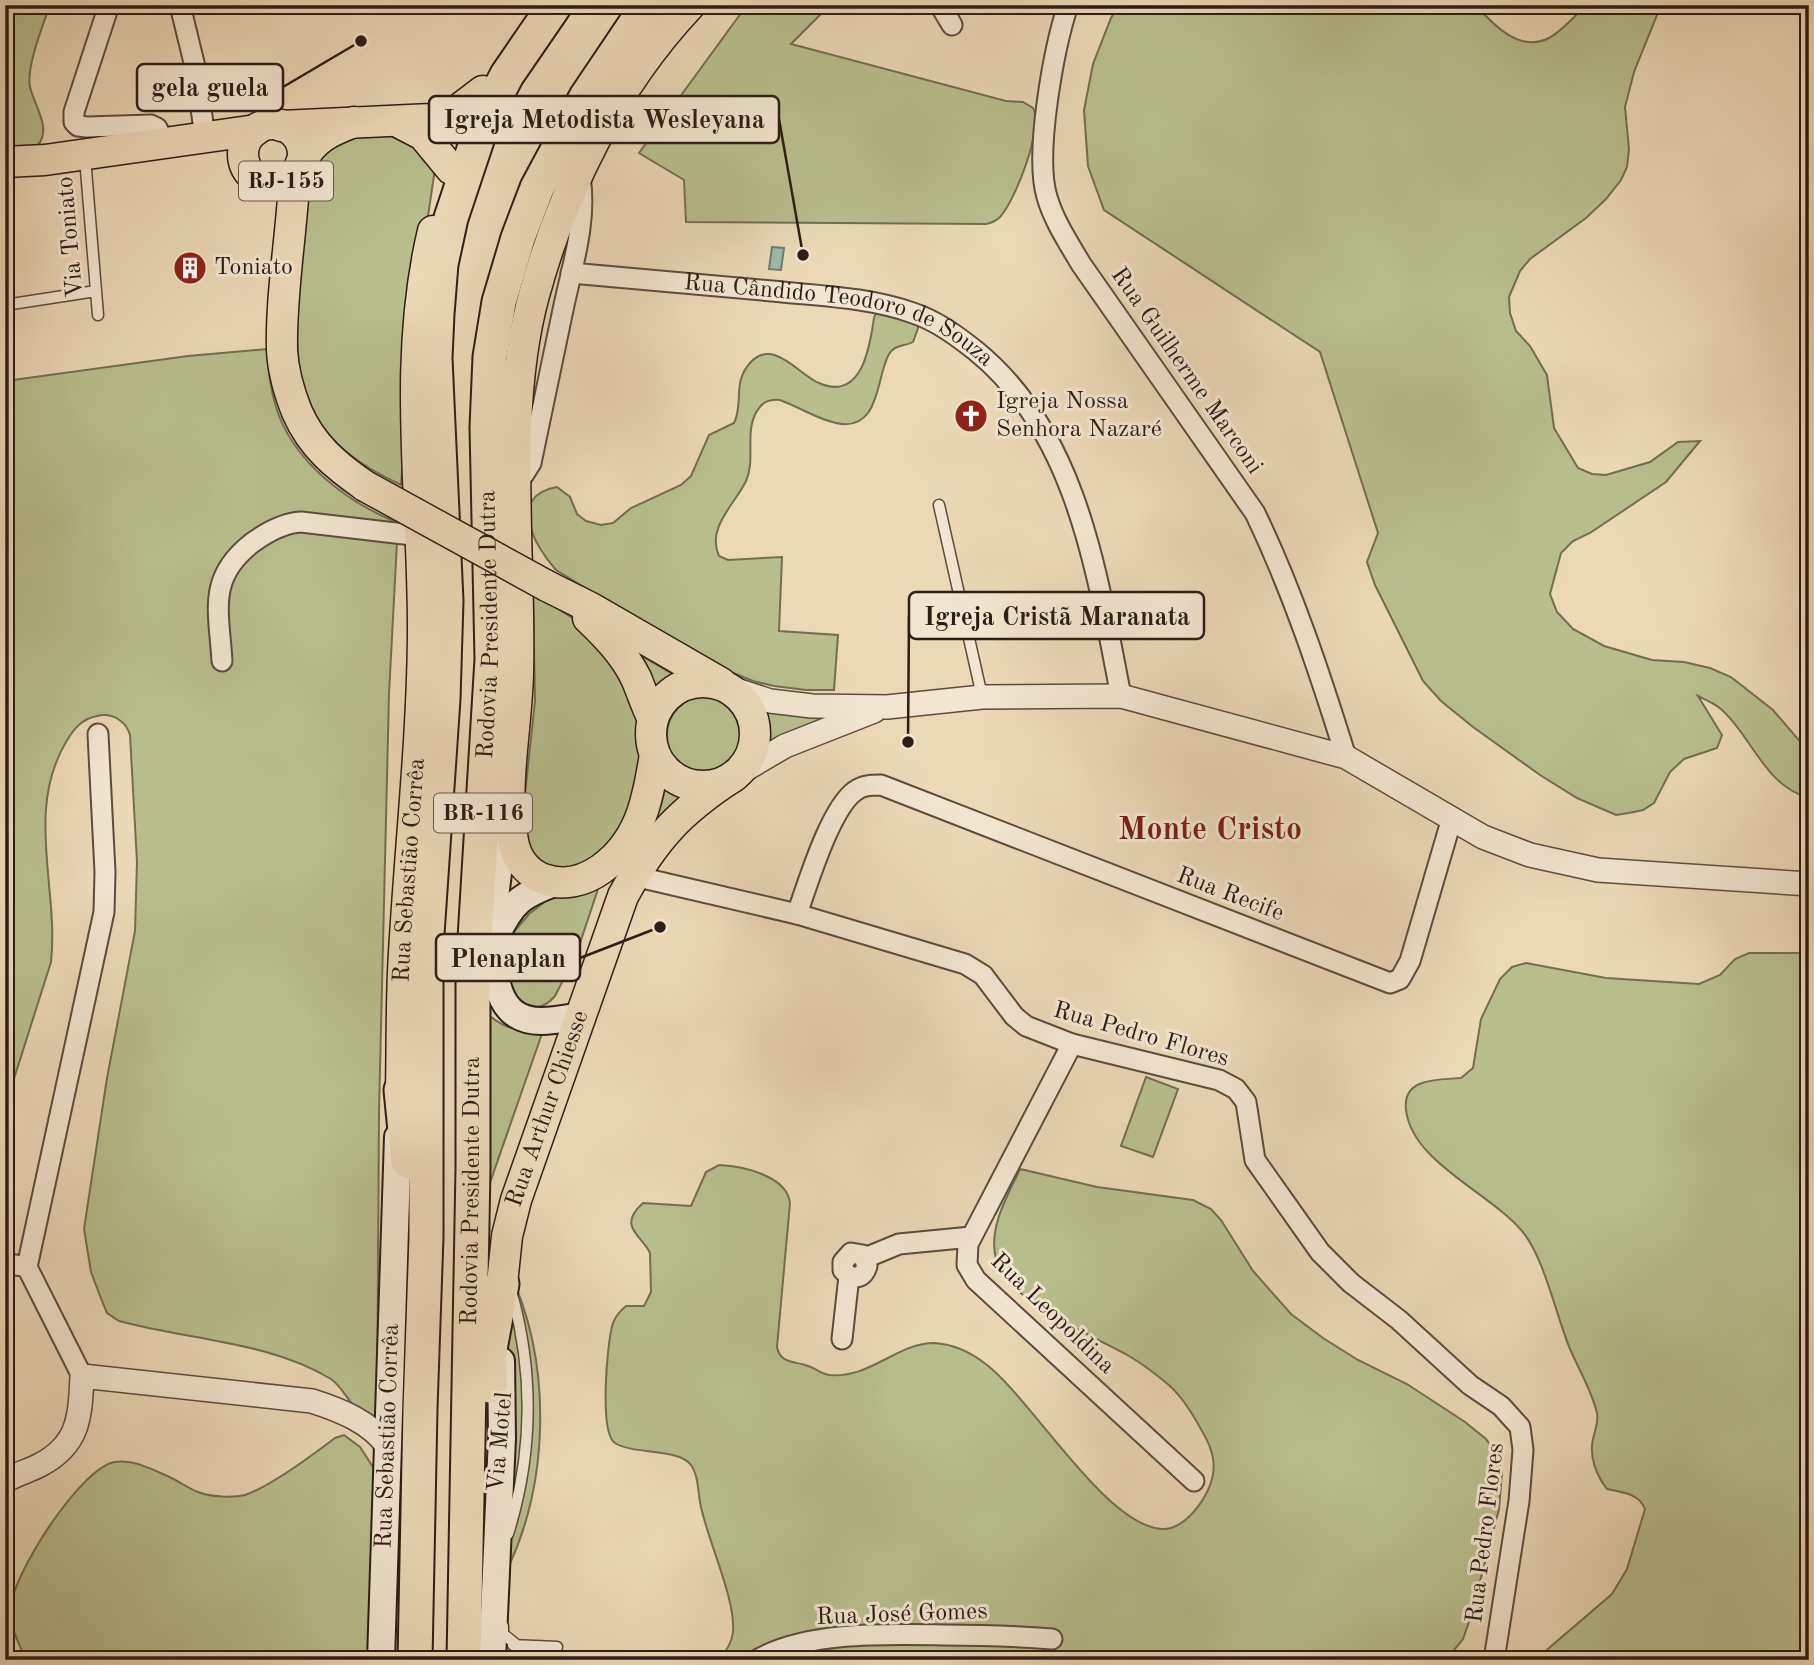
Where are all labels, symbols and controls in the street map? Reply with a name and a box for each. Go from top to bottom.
callout: gela guela [137,64,283,111]
text: gela guela [151,76,269,102]
callout: Igreja Metodista Wesleyana [429,96,779,143]
text: Igreja Metodista Wesleyana [443,108,765,134]
road number: RJ-155 [239,162,333,200]
street label: Via Toniato [54,175,88,299]
building icon: Toniato [171,249,209,287]
place label: Toniato [214,256,293,280]
street label: Rua Guilherme Marconi [1106,263,1266,479]
street label: Rua Cândido Teodoro de Souza [683,271,998,372]
place label: Igreja Nossa Senhora Nazaré [996,390,1162,442]
church icon: Igreja Nossa Senhora Nazaré [952,397,990,435]
street label: Rodovia Presidente Dutra [474,490,504,760]
callout: Igreja Cristã Maranata [909,592,1204,639]
text: Igreja Cristã Maranata [924,605,1190,631]
street label: Rua Sebastião Corrêa [391,757,430,983]
road number: BR-116 [434,793,532,832]
district label: Monte Cristo [1118,815,1302,847]
street label: Rua Recife [1173,864,1287,926]
callout: Plenaplan [436,934,580,981]
text: Plenaplan [450,947,566,973]
street label: Rua Pedro Flores [1050,998,1232,1072]
street label: Rua Arthur Chiesse [503,1008,594,1210]
street label: Rodovia Presidente Dutra [458,1057,485,1326]
street label: Rua Leopoldina [985,1249,1119,1379]
street label: Rua Sebastião Corrêa [373,1323,404,1549]
street label: Via Motel [485,1391,517,1493]
street label: Rua Pedro Flores [1463,1441,1509,1625]
street label: Rua José Gomes [816,1600,988,1630]

